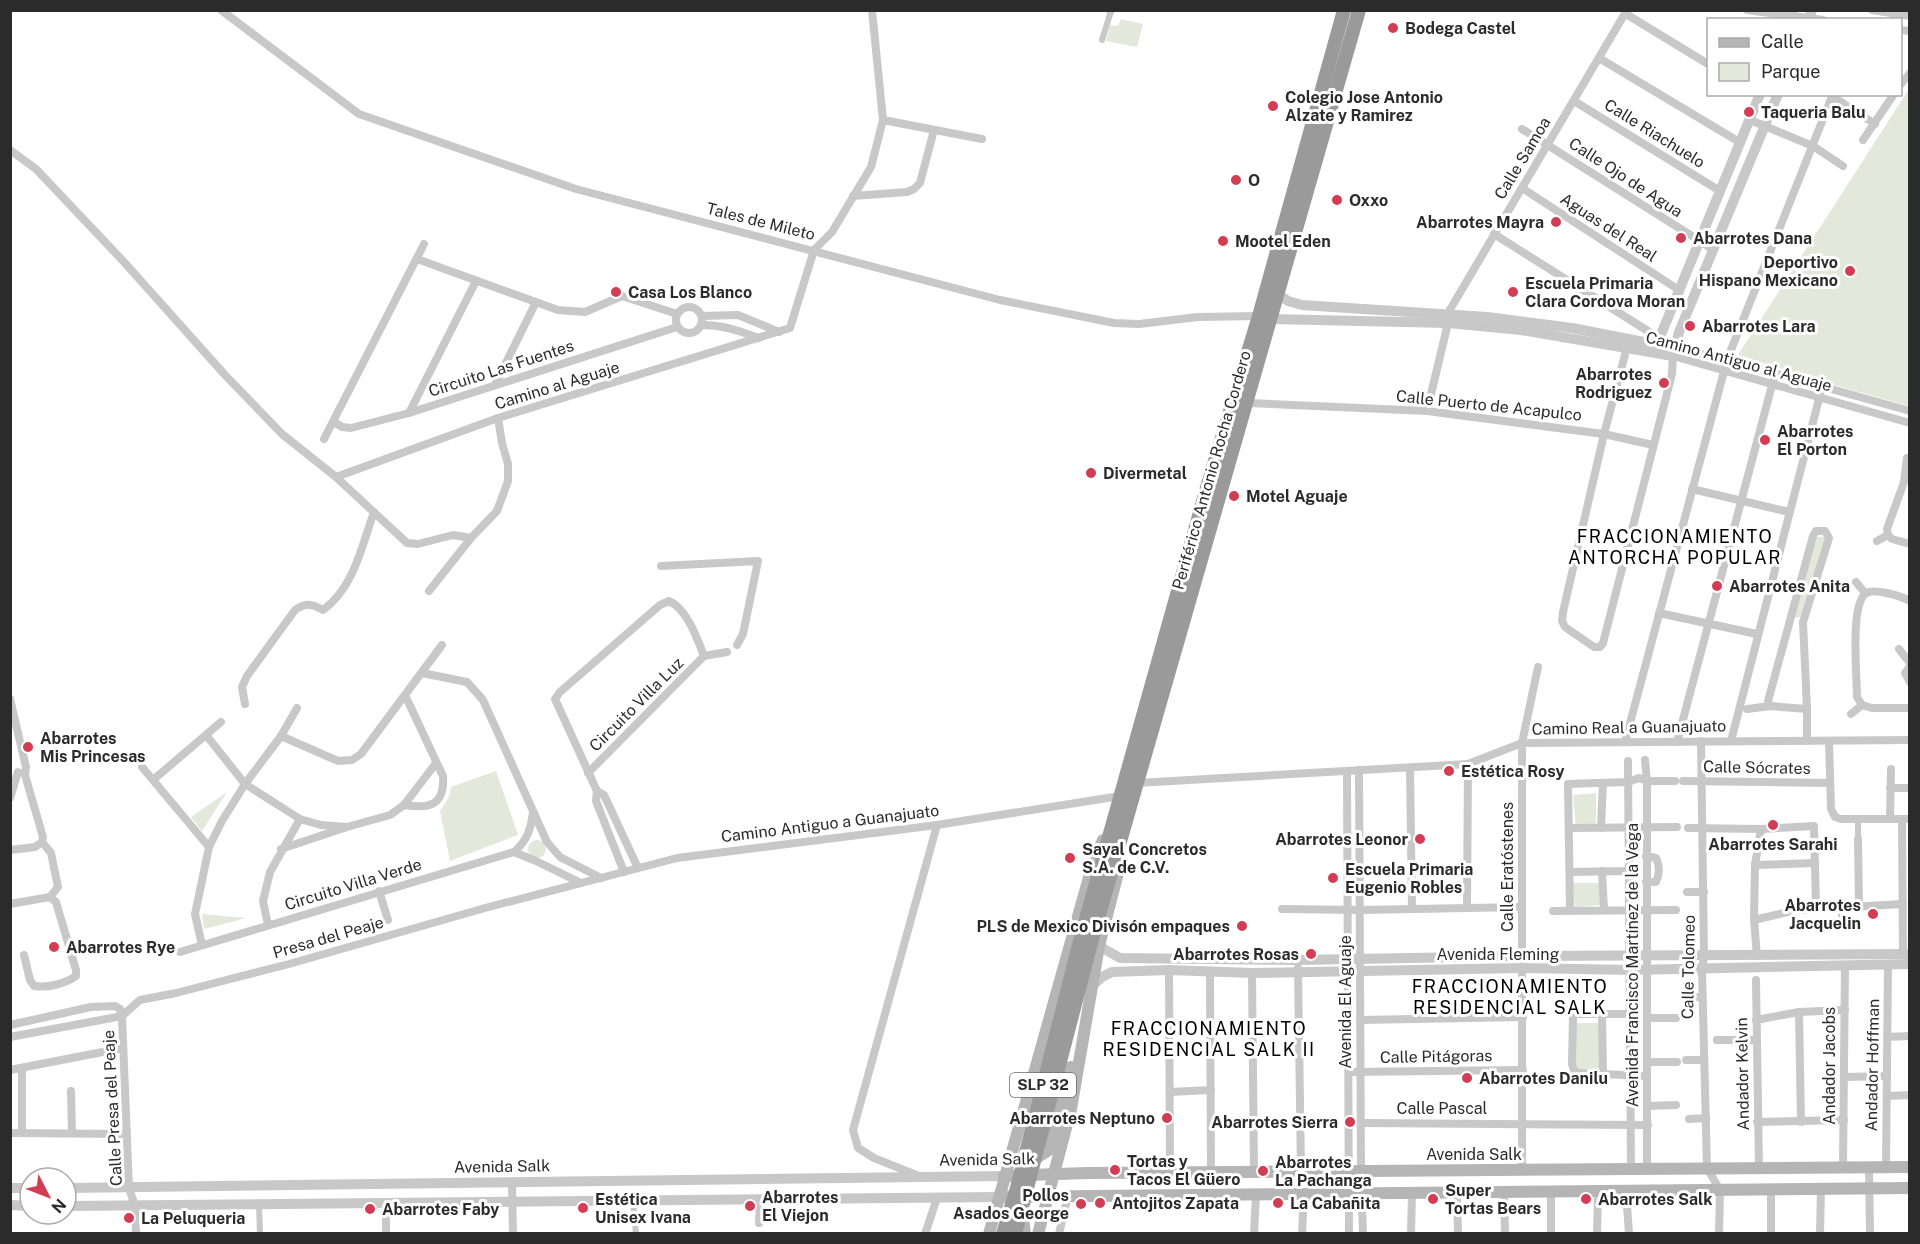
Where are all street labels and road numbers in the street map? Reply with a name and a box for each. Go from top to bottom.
street label: Calle Riachuelo [1601,95,1708,172]
street label: Calle Samoa [1490,114,1554,203]
street label: Calle Ojo de Agua [1565,134,1686,221]
street label: Aguas del Real [1557,189,1661,266]
street label: Tales de Mileto [705,199,817,244]
street label: Camino Antiguo al Aguaje [1644,327,1834,395]
street label: Circuito Las Fuentes [426,336,576,401]
street label: Periférico Antonio Rocha Cordero [1168,348,1255,592]
street label: Camino al Aguaje [492,357,622,413]
street label: Calle Puerto de Acapulco [1395,386,1583,425]
street label: Circuito Villa Luz [585,653,687,755]
street label: Camino Real a Guanajuato [1532,716,1726,739]
street label: Calle Sócrates [1703,757,1811,778]
street label: Camino Antiguo a Guanajuato [720,801,940,846]
street label: Calle Eratóstenes [1498,802,1517,932]
street label: Avenida Francisco Martínez de la Vega [1623,823,1642,1107]
street label: Circuito Villa Verde [282,855,424,914]
street label: Presa del Peaje [271,913,386,962]
street label: Calle Tolomeo [1678,915,1699,1019]
street label: Avenida El Aguaje [1336,935,1355,1069]
street label: Avenida Fleming [1437,945,1560,964]
street label: Andador Hoffman [1862,998,1883,1132]
street label: Andador Jacobs [1820,1007,1839,1125]
street label: Andador Kelvin [1732,1017,1753,1131]
street label: Calle Presa del Peaje [99,1030,126,1186]
street label: Calle Pitágoras [1380,1046,1492,1067]
road number: SLP 32 [1010,1073,1076,1097]
street label: Calle Pascal [1397,1099,1488,1118]
street label: Avenida Salk [1426,1145,1522,1164]
street label: Avenida Salk [939,1149,1035,1170]
street label: Avenida Salk [454,1156,550,1177]

